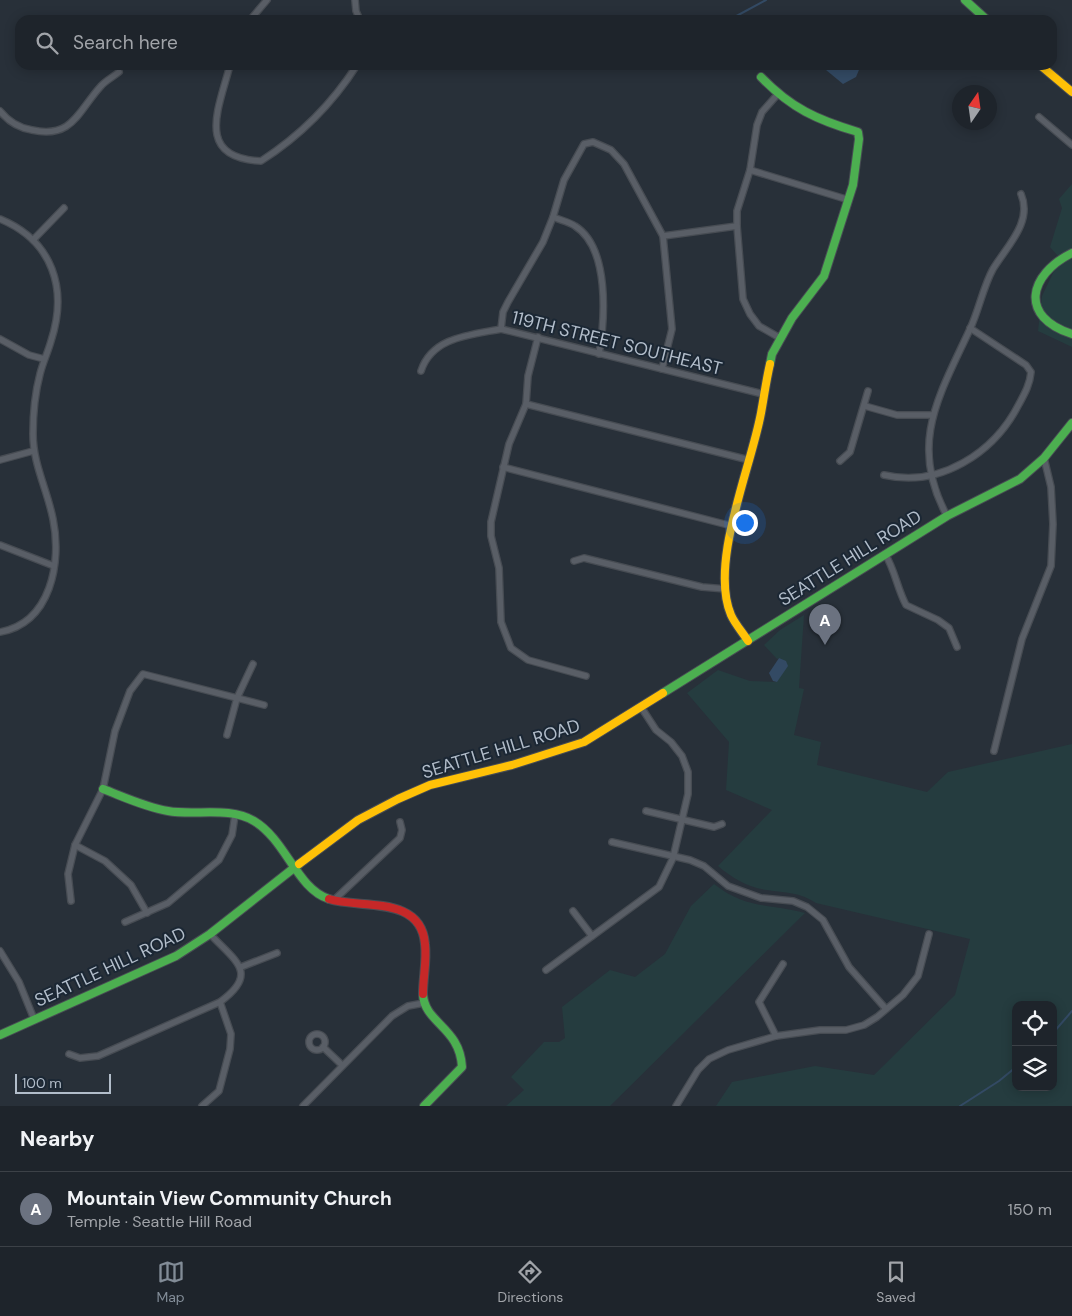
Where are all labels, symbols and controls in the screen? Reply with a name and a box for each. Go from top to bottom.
search box [15,15,1057,70]
icon: search [33,29,61,57]
text: Search here [73,30,178,55]
north arrow [952,85,997,130]
street label: 119TH STREET SOUTHEAST [509,305,725,381]
street label: SEATTLE HILL ROAD [774,504,926,612]
your location [732,510,758,536]
pin: A [809,604,841,645]
street label: SEATTLE HILL ROAD [419,714,583,784]
street label: SEATTLE HILL ROAD [31,921,189,1013]
map controls [1012,1001,1057,1091]
button: locate [1012,1001,1057,1046]
button: layers [1012,1046,1057,1091]
scale bar [15,1071,111,1094]
text: 100 m [22,1074,62,1092]
text: Nearby [20,1125,94,1153]
text: Mountain View Community Church [67,1186,392,1211]
text: A [30,1199,42,1220]
text: 150 m [1008,1199,1052,1220]
text: Temple · Seattle Hill Road [67,1211,252,1232]
tab: Map [156,1258,185,1306]
tab: Directions [498,1258,563,1306]
tab: Saved [876,1258,916,1306]

